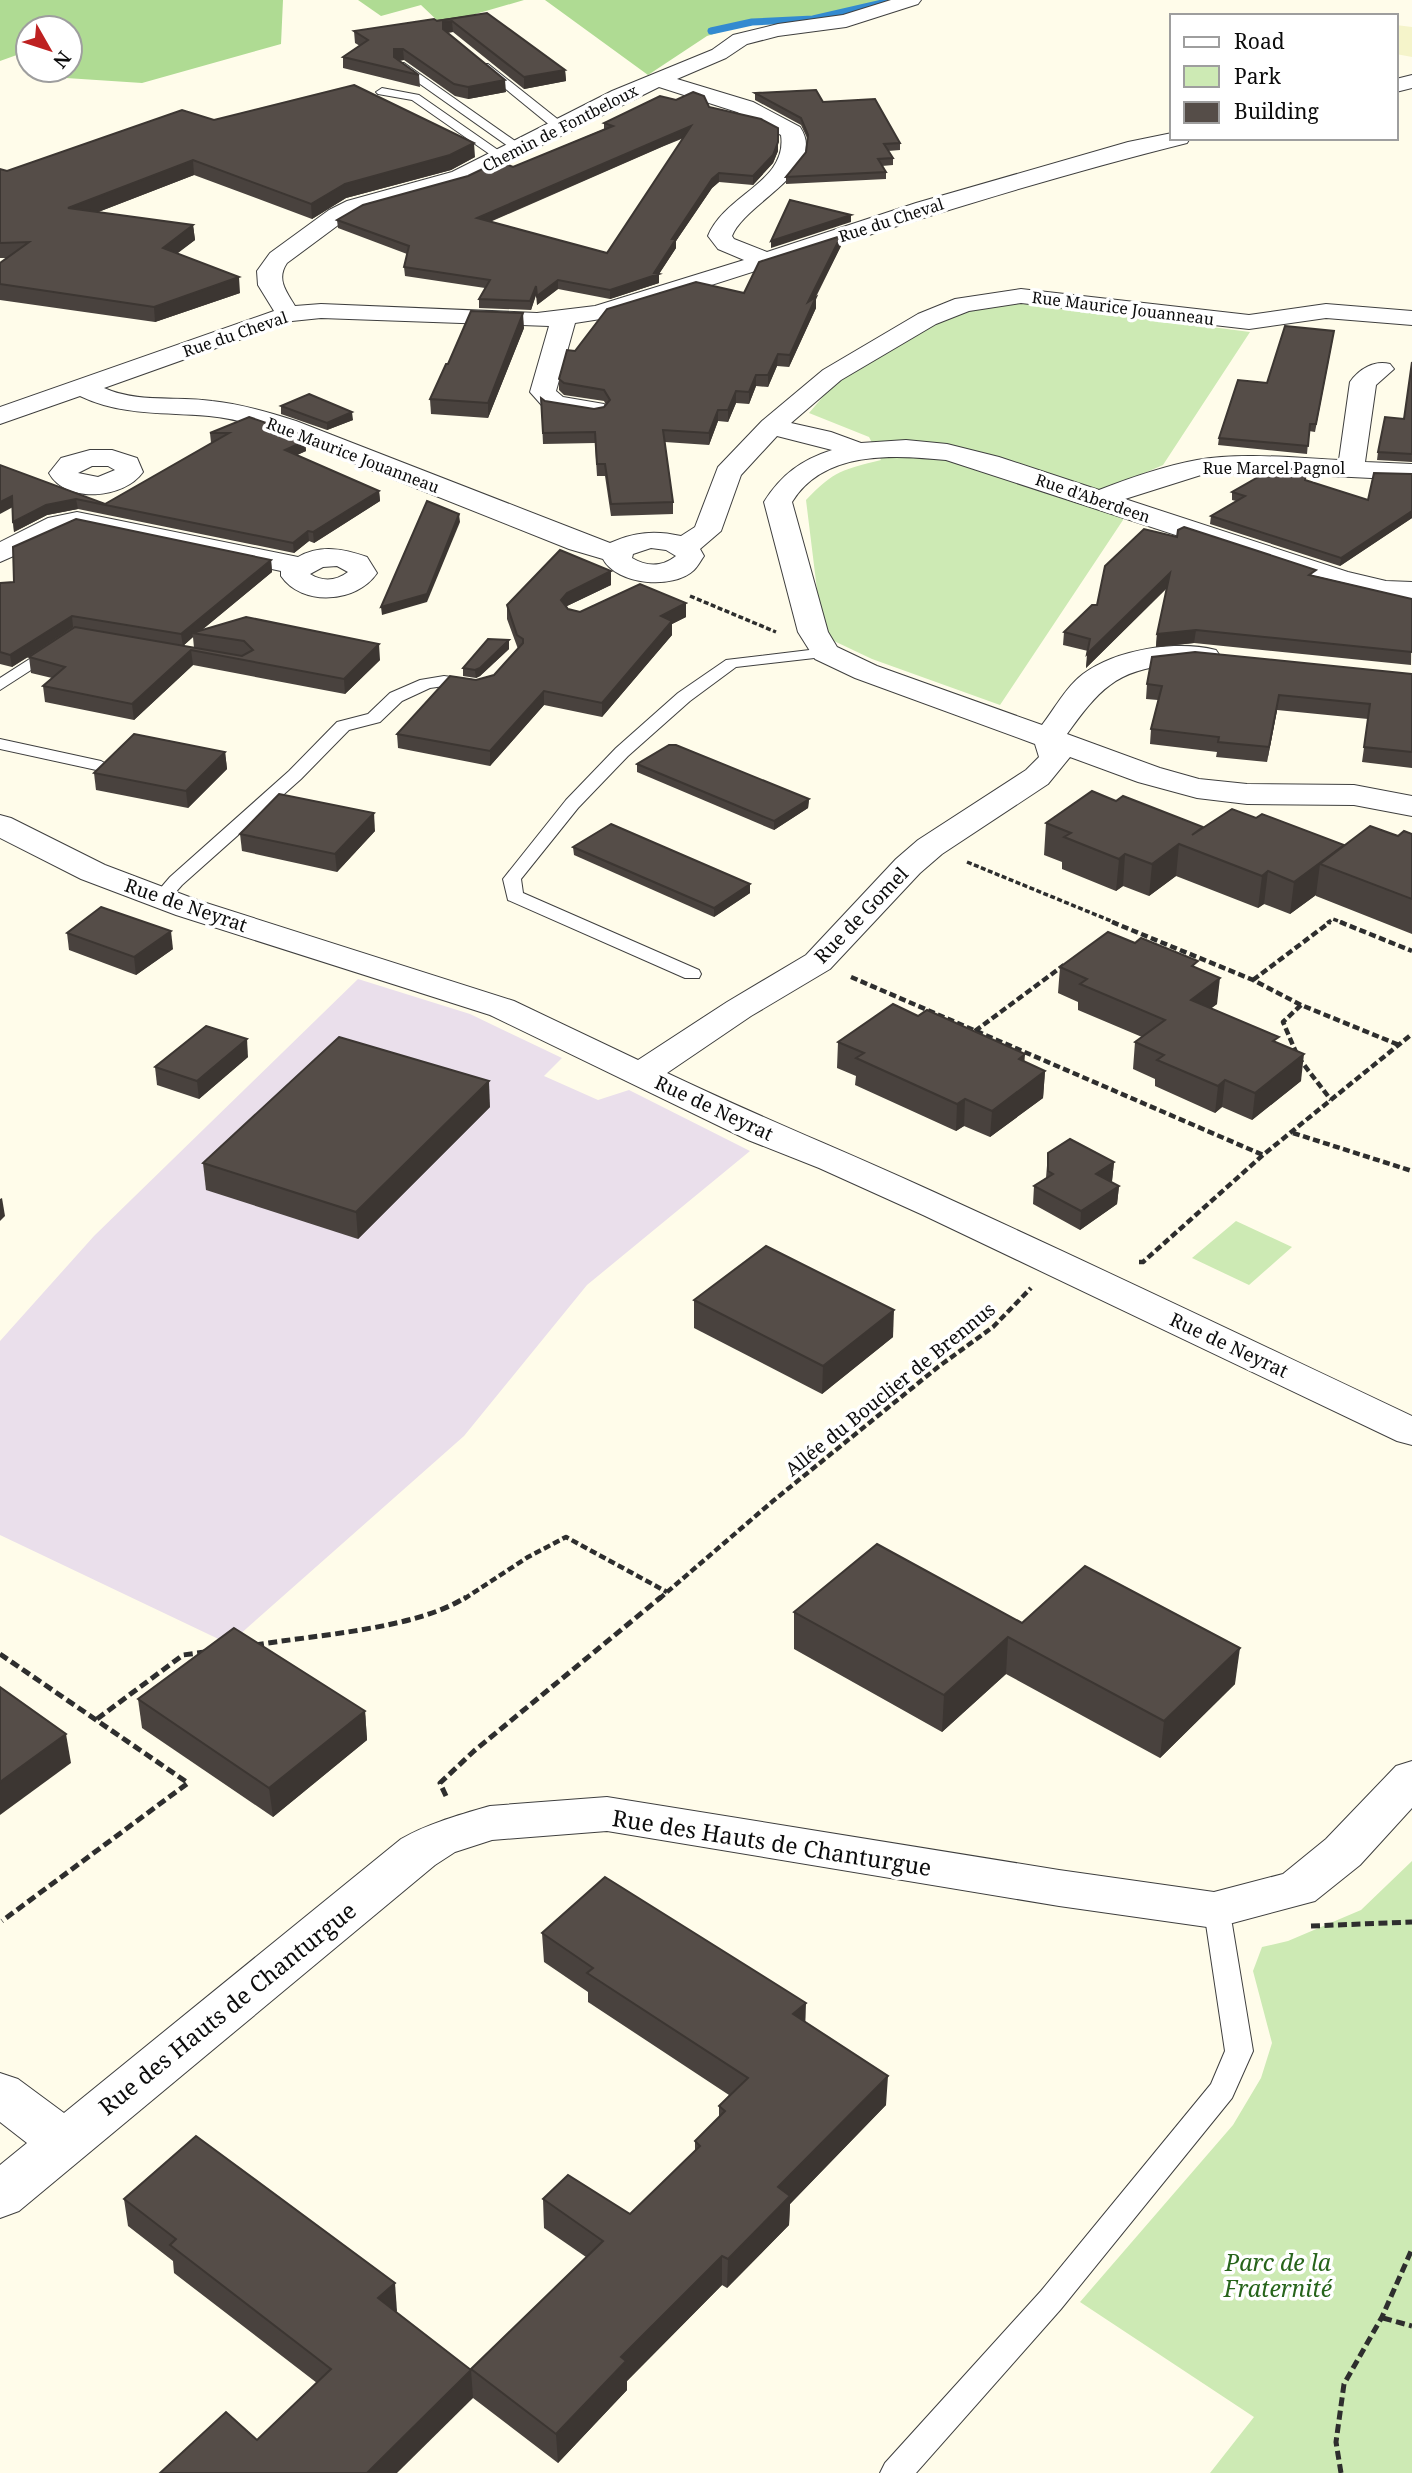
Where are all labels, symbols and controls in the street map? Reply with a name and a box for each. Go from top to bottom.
north arrow [14,14,84,84]
legend [1170,14,1398,140]
text: Road [1234,27,1285,55]
text: N [47,46,77,74]
text: Park [1234,62,1281,90]
street label: Chemin de Fontbeloux [478,79,642,177]
text: Building [1234,97,1319,125]
street label: Rue du Cheval [836,193,946,247]
street label: Rue Maurice Jouanneau [1031,286,1215,330]
street label: Rue du Cheval [180,306,290,362]
street label: Rue Maurice Jouanneau [264,412,442,498]
street label: Rue Marcel Pagnol [1203,457,1345,479]
street label: Rue d'Aberdeen [1033,468,1153,528]
street label: Rue de Gomel [808,861,914,969]
street label: Rue de Neyrat [121,872,251,938]
street label: Rue de Neyrat [651,1069,778,1147]
street label: Allée du Bouclier de Brennus [779,1296,1001,1482]
street label: Rue de Neyrat [1166,1306,1293,1384]
street label: Rue des Hauts de Chanturgue [610,1801,934,1883]
street label: Rue des Hauts de Chanturgue [92,1894,362,2122]
park label: Parc de la Fraternité [1223,2246,1333,2304]

